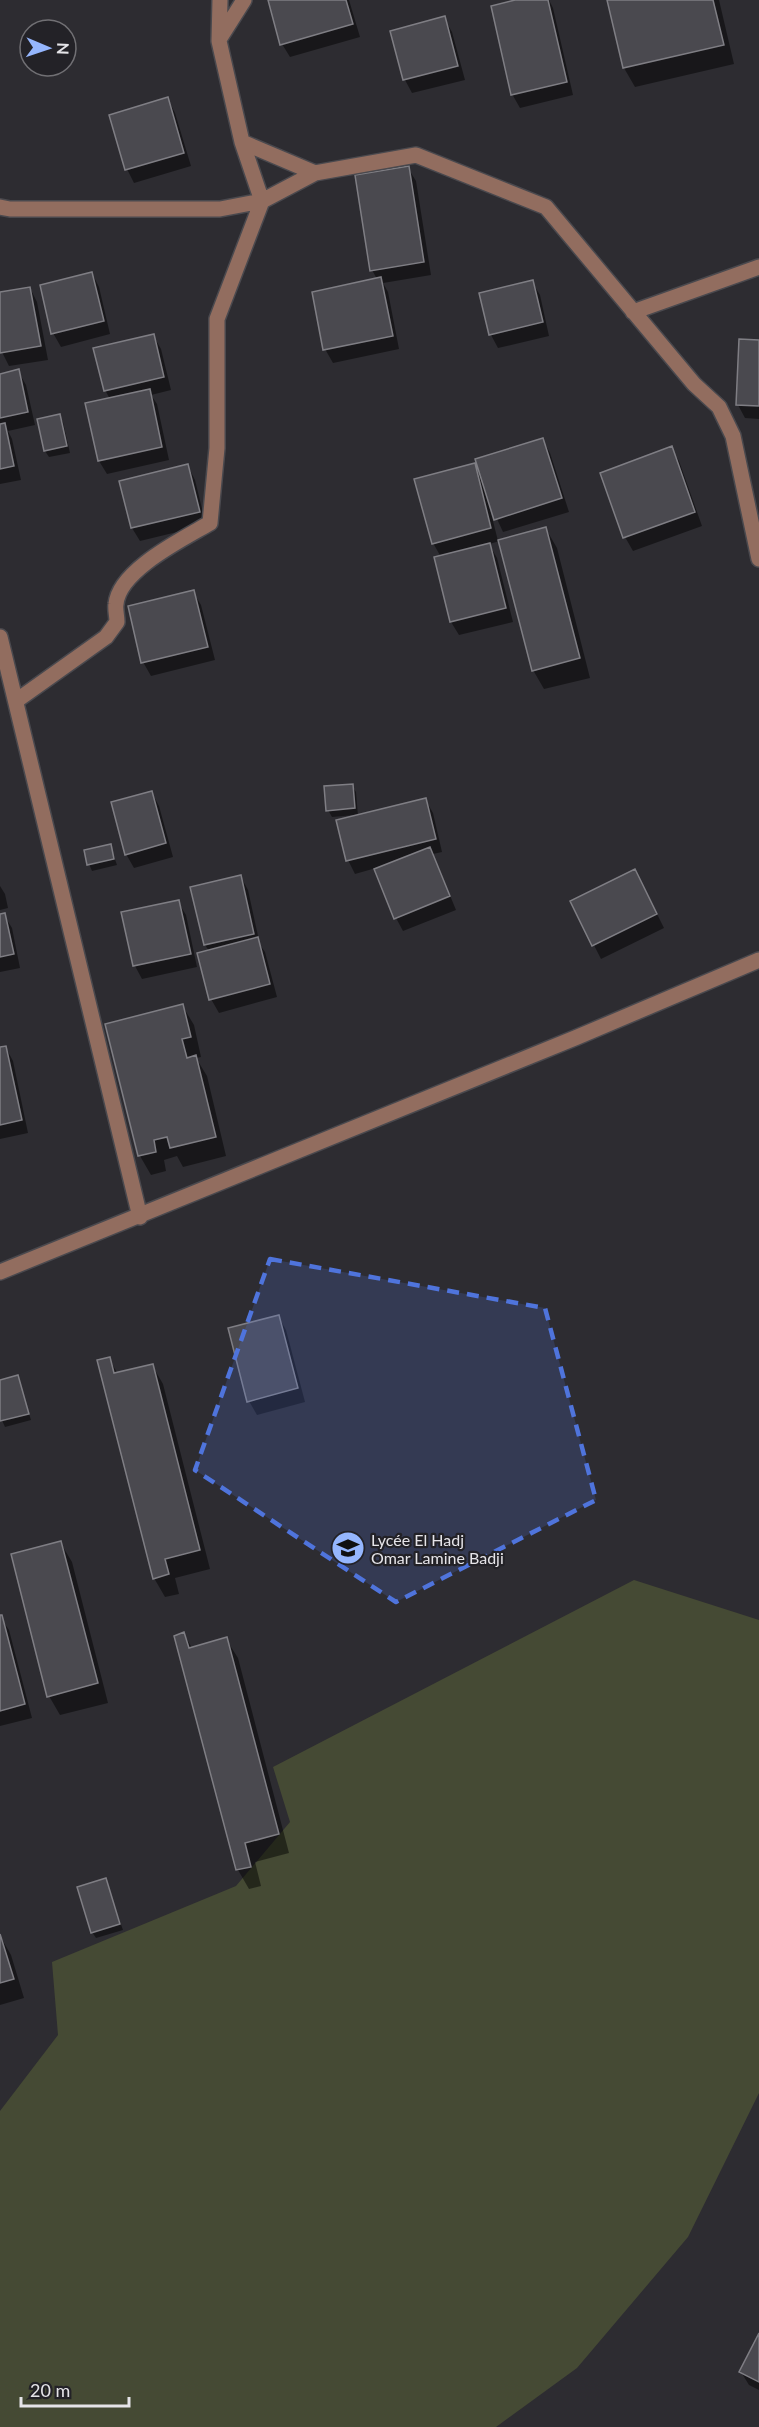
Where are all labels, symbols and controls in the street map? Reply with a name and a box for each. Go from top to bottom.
north arrow [18,18,78,78]
text: N [54,42,73,55]
school or university icon: Lycée El Hadj Omar Lamine Badji [330,1530,366,1566]
place label: Lycée El Hadj Omar Lamine Badji [371,1530,504,1567]
scale bar [21,2370,129,2408]
text: 20 m [30,2379,70,2401]

